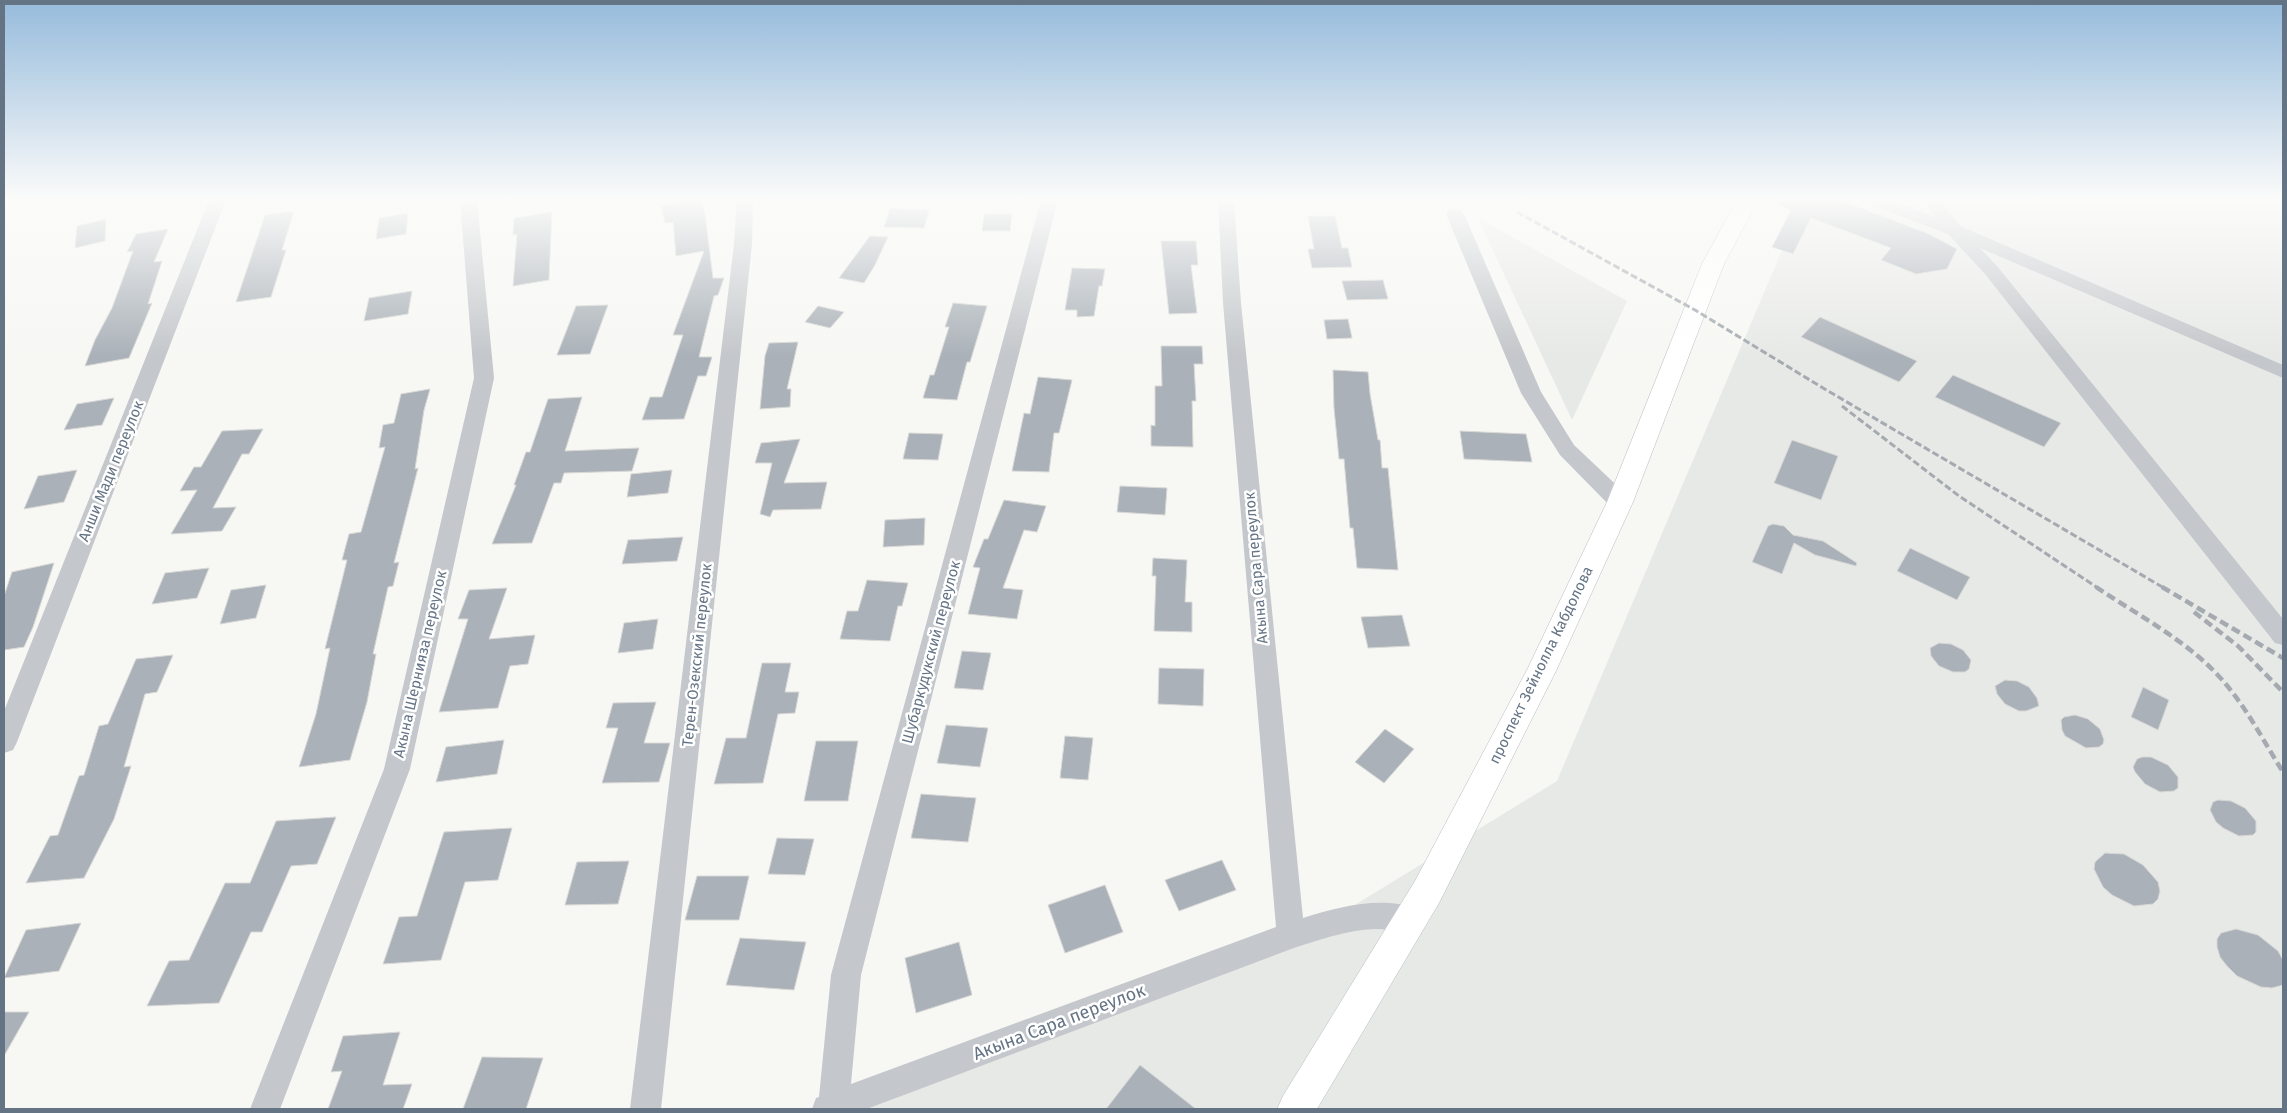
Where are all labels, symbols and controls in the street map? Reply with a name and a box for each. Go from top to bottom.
street label: Анши Мади переулок [75,398,148,544]
street label: Акына Сара переулок [1240,491,1272,645]
street label: Шубаркудукский переулок [898,558,964,745]
street label: Терен-Озекский переулок [678,562,716,747]
street label: проспект Зейнолла Кабдолова [1485,563,1597,767]
street label: Акына Шернияза переулок [390,568,450,759]
street label: Акына Сара переулок [970,979,1149,1065]

